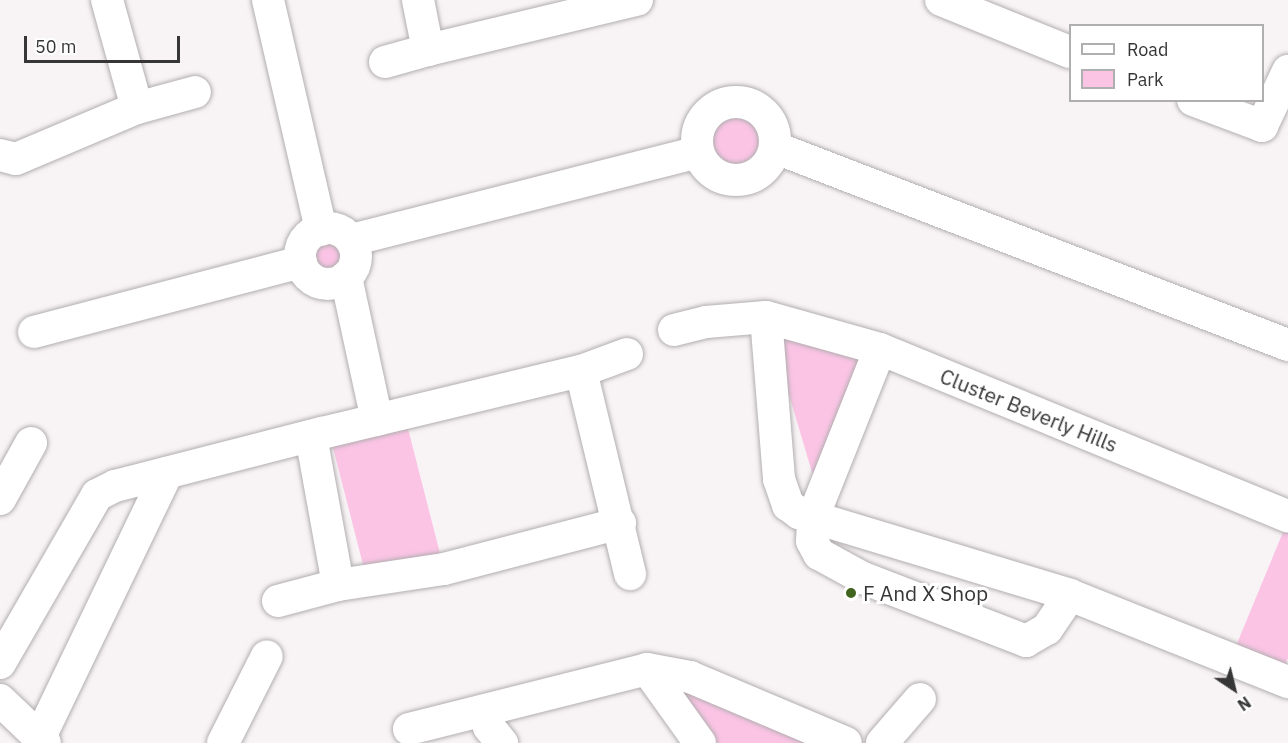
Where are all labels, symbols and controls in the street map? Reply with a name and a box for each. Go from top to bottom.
scale bar [27,24,183,62]
legend [1069,24,1264,102]
text: 50 m [35,35,77,58]
text: Road [1127,38,1168,61]
text: Park [1127,68,1163,91]
street label: Cluster Beverly Hills [937,363,1121,457]
place label: F And X Shop [863,580,988,606]
marker: F And X Shop [844,586,858,600]
north arrow [1204,659,1264,719]
text: N [1234,692,1255,715]

